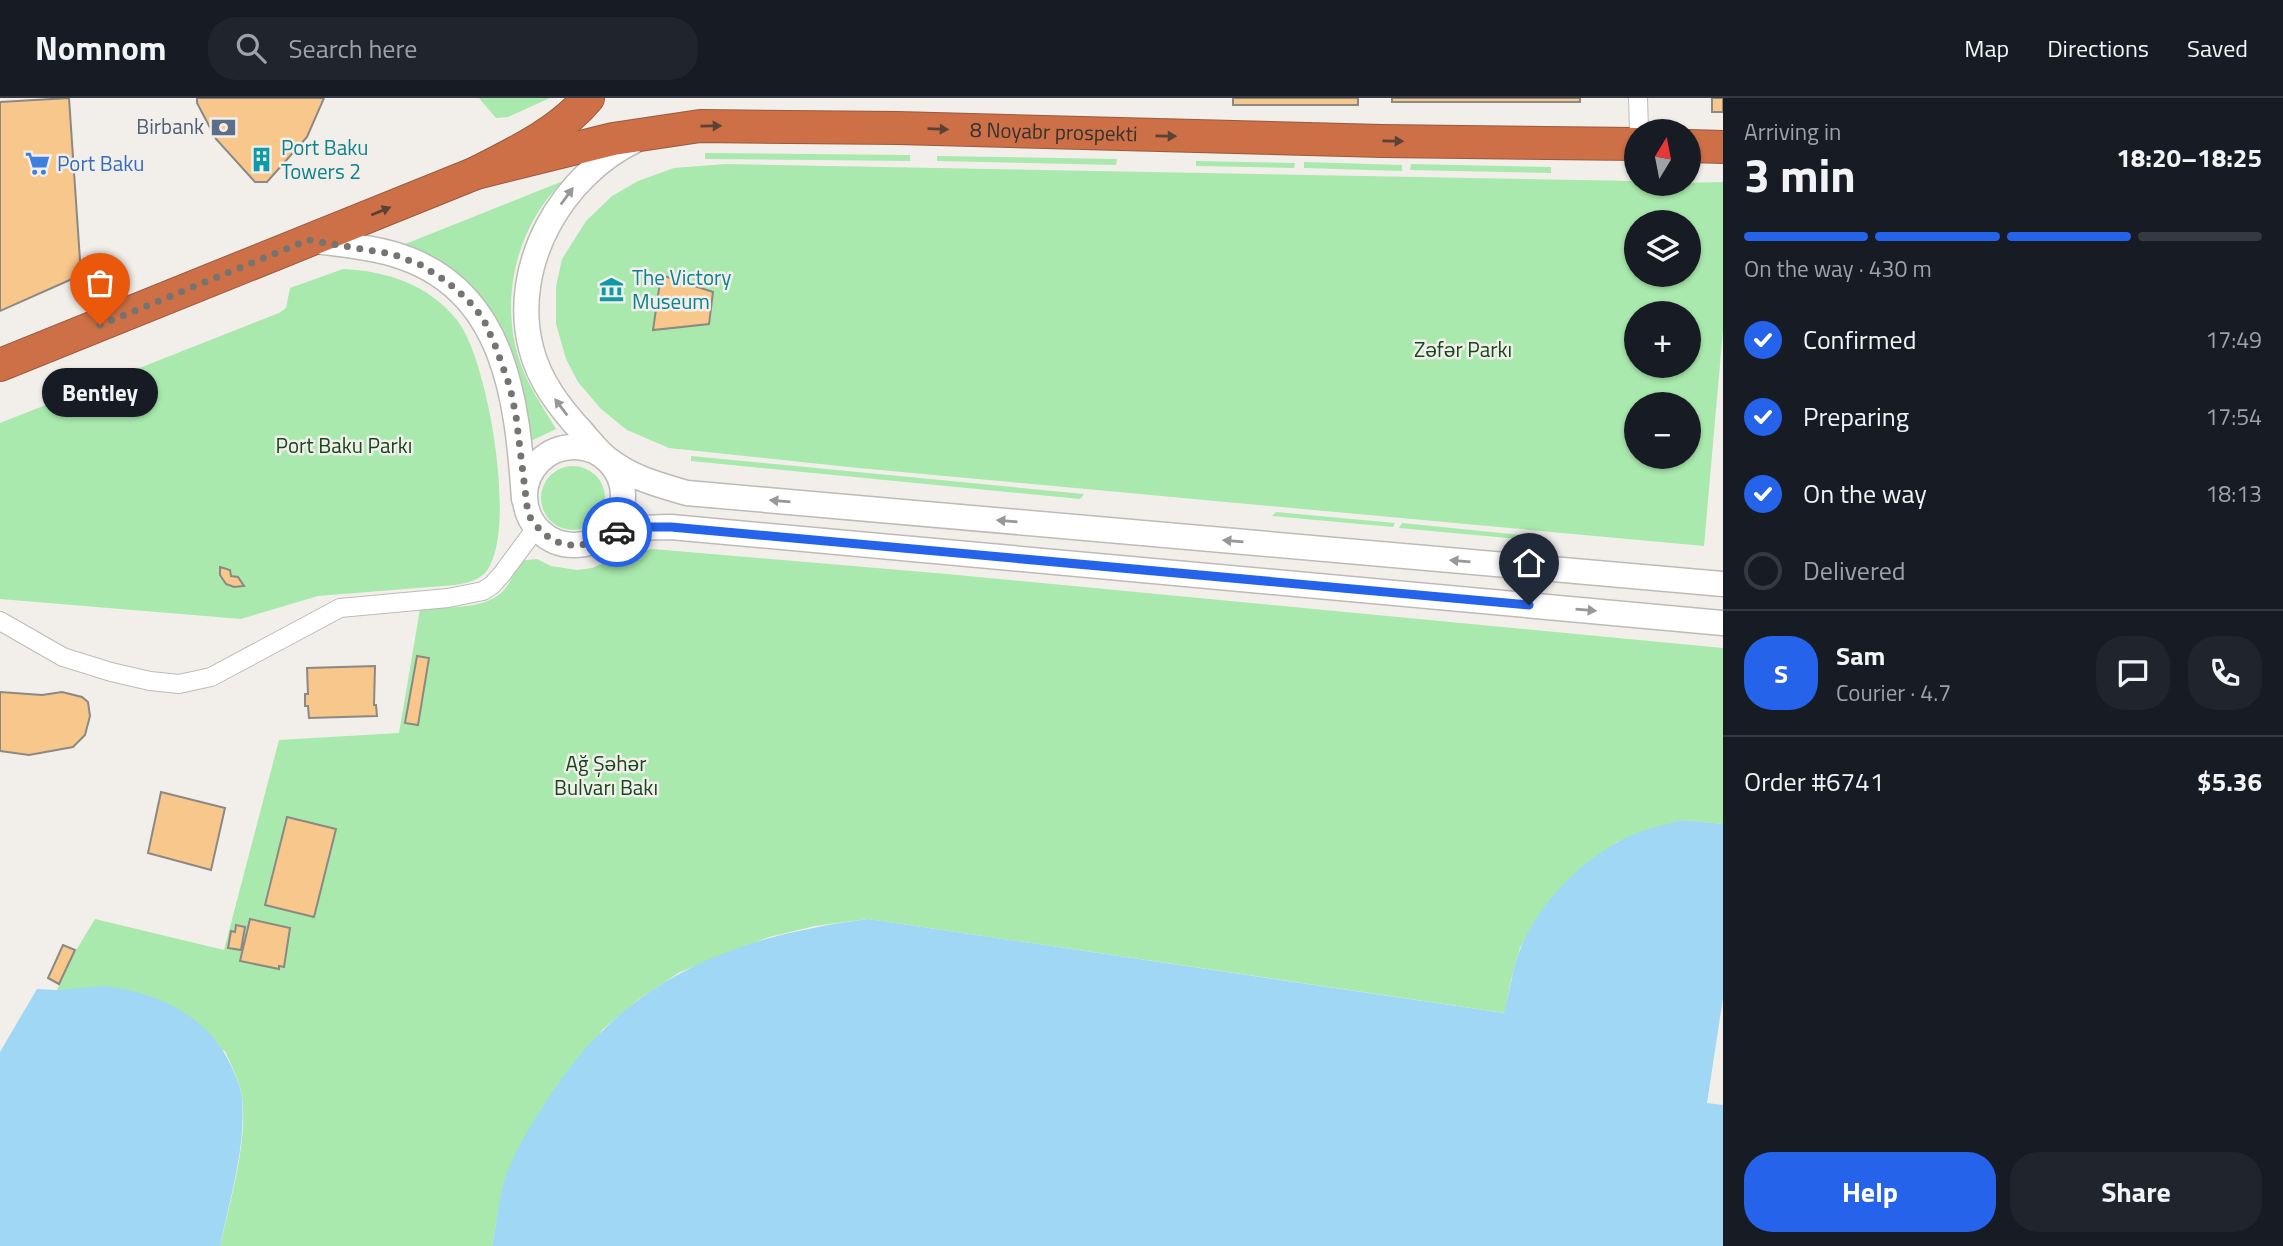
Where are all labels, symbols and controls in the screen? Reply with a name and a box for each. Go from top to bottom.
search box [208,17,698,80]
text: Nomnom [35,23,166,73]
icon: search [232,29,270,67]
text: Search here [288,29,417,68]
text: Map [1964,30,2009,66]
text: Directions [2047,30,2149,66]
text: Saved [2187,30,2248,66]
place label: Birbank [136,110,204,142]
bank icon: Birbank [210,113,238,141]
street label: 8 Noyabr prospekti [970,113,1138,149]
text: Arriving in [1744,114,1841,149]
north arrow [1624,119,1701,196]
map controls [1624,119,1701,469]
one-way arrow [700,121,722,132]
one-way arrow [928,124,950,135]
one-way arrow [1155,130,1177,141]
place label: Port Baku Towers 2 [281,131,368,187]
one-way arrow [1382,135,1404,147]
text: 18:20–18:25 [2116,138,2262,177]
text: 3 min [1744,140,1856,210]
building icon: Port Baku Towers 2 [247,146,275,174]
place label: Port Baku [57,147,144,179]
supermarket icon: Port Baku [23,150,51,178]
one-way arrow [560,187,574,206]
one-way arrow [371,206,392,217]
button: layers [1624,210,1701,287]
text: On the way · 430 m [1744,251,1932,286]
pin [70,253,130,325]
place label: The Victory Museum [632,261,731,317]
icon: bag [81,264,119,302]
museum icon: The Victory Museum [598,276,626,304]
button: + [1624,301,1701,378]
text: Confirmed [1803,320,1917,359]
icon: check [1744,321,1782,359]
text: 17:49 [2205,322,2262,357]
park label: Zəfər Parkı [1414,333,1512,365]
callout: Bentley [42,367,158,416]
text: Bentley [62,375,138,410]
button: − [1624,392,1701,469]
text: Preparing [1803,397,1909,436]
one-way arrow [555,398,569,416]
icon: check [1744,398,1782,436]
text: 17:54 [2205,399,2262,434]
park label: Port Baku Parkı [276,429,412,461]
text: On the way [1803,474,1927,513]
icon: check [1744,475,1782,513]
text: 18:13 [2205,476,2262,511]
one-way arrow [769,495,791,506]
courier [582,497,652,567]
icon: car [598,513,636,551]
one-way arrow [995,515,1017,526]
pin [1499,533,1559,605]
one-way arrow [1222,535,1244,546]
icon: home [1510,544,1548,582]
text: Delivered [1803,551,1906,590]
one-way arrow [1449,555,1471,566]
one-way arrow [1576,605,1598,616]
text: Sam [1836,636,1885,675]
button: chat [2096,636,2170,710]
button: phone [2188,636,2262,710]
text: S [1774,654,1788,693]
text: Courier · 4.7 [1836,675,1951,710]
park label: Ağ Şəhər Bulvarı Bakı [554,747,658,803]
text: Order #6741 [1744,762,1884,801]
text: $5.36 [2197,762,2262,801]
button: Help [1744,1152,1996,1232]
button: Share [2010,1152,2262,1232]

